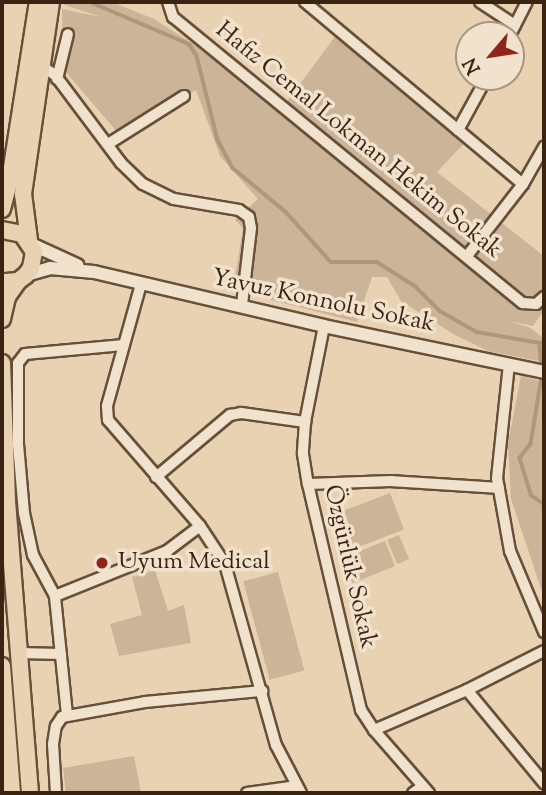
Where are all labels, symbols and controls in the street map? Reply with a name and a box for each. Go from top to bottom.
street label: Hafiz Cemal Lokman Hekim Sokak [209,17,507,265]
north arrow [455,21,525,91]
text: N [457,52,488,79]
street label: Yavuz Konnolu Sokak [209,264,437,340]
street label: Özgürlük Sokak [316,482,382,652]
place label: Uyum Medical [118,549,270,577]
marker: Uyum Medical [92,553,112,573]

